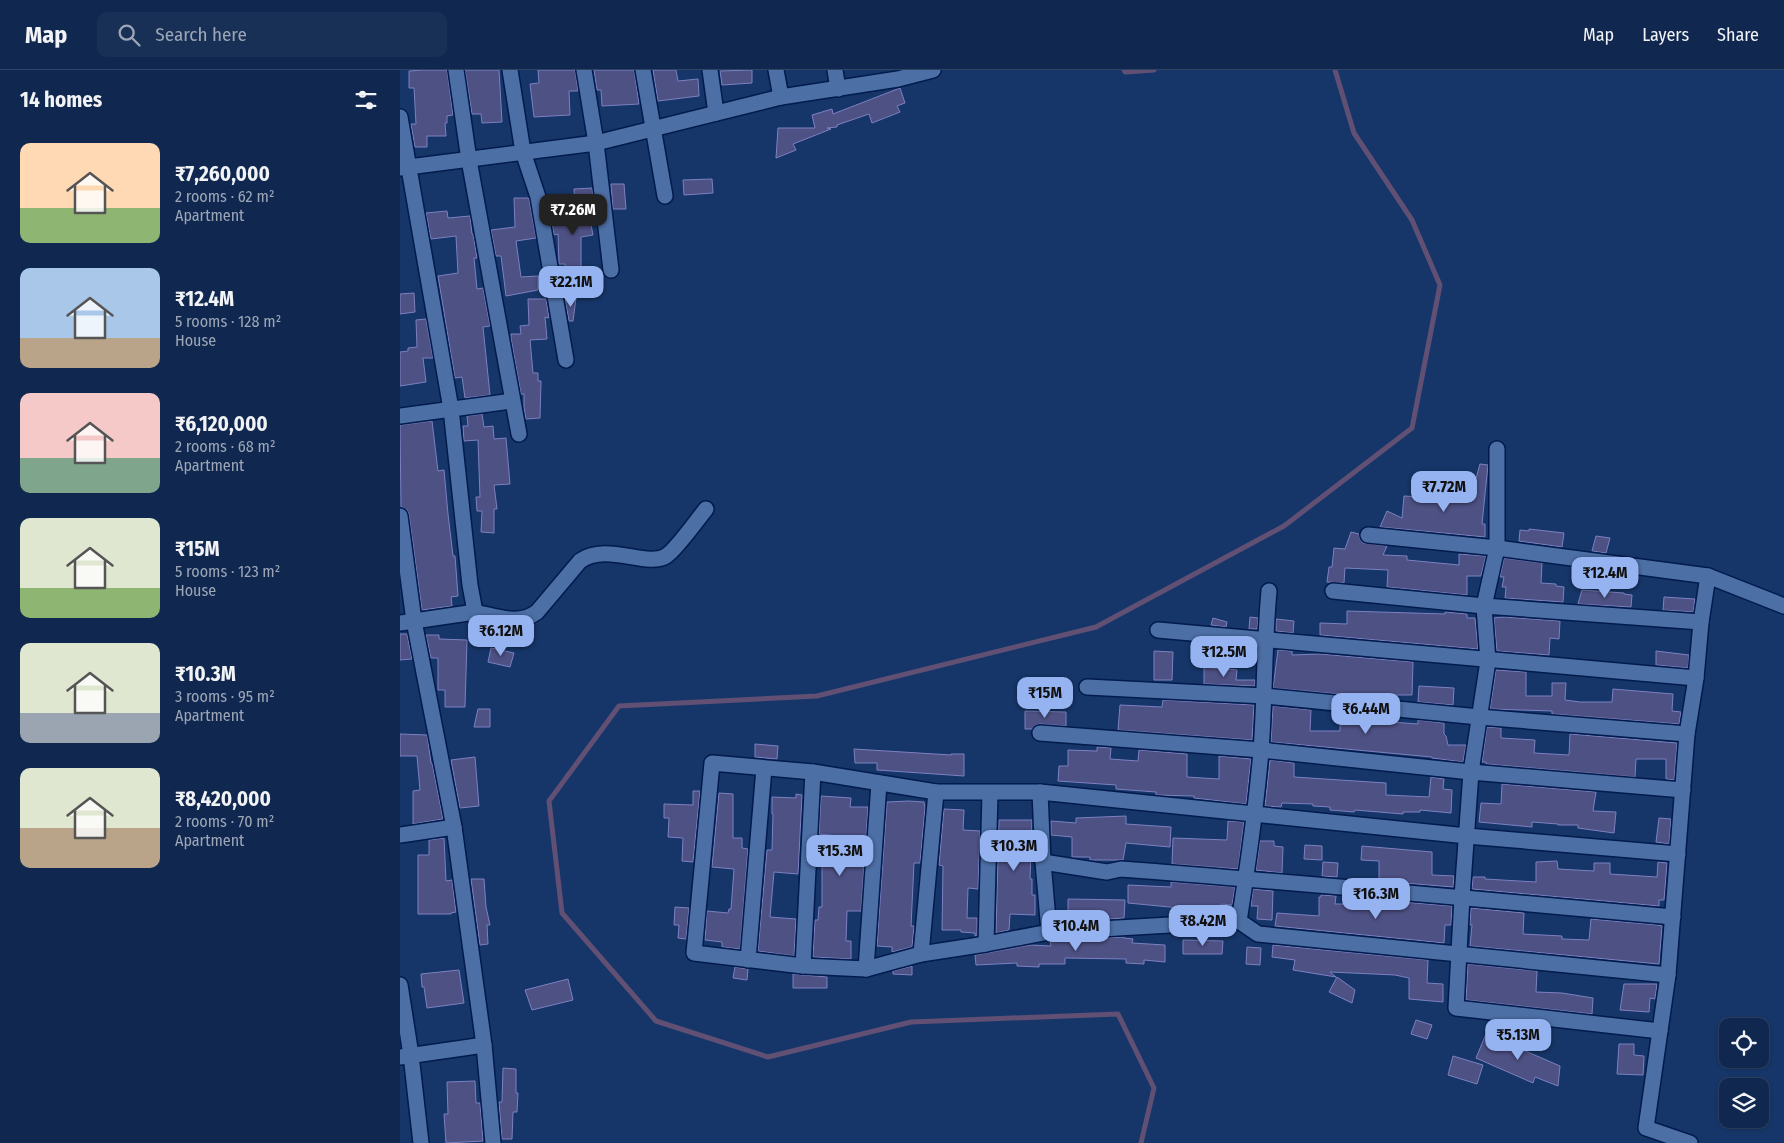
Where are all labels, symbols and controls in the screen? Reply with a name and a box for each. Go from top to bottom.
search box [97,12,447,57]
text: Map [25,21,67,49]
icon: search [115,21,143,49]
text: Search here [155,23,247,46]
text: Map [1583,24,1614,46]
text: Layers [1642,24,1689,46]
text: Share [1717,24,1759,46]
icon: filters [352,86,380,114]
text: 14 homes [20,87,102,113]
text: ₹7,260,000 [175,161,270,187]
icon: home [60,163,120,223]
text: 2 rooms · 62 m² [175,187,274,206]
pin: ₹7.26M [532,194,614,236]
text: ₹7.26M [550,200,596,219]
text: Apartment [175,206,244,225]
pin: ₹22.1M [530,266,612,308]
text: ₹22.1M [550,272,593,291]
text: ₹12.4M [175,286,234,312]
icon: home [60,288,120,348]
text: 5 rooms · 128 m² [175,312,281,331]
text: House [175,331,216,350]
text: ₹6,120,000 [175,411,268,437]
icon: home [60,413,120,473]
text: 2 rooms · 68 m² [175,437,276,456]
text: Apartment [175,456,244,475]
pin: ₹7.72M [1403,470,1485,513]
text: ₹7.72M [1422,477,1466,496]
text: ₹15M [175,536,220,562]
icon: home [60,538,120,598]
pin: ₹12.4M [1564,556,1646,599]
text: 5 rooms · 123 m² [175,562,280,581]
text: ₹12.4M [1582,563,1628,582]
text: House [175,581,216,600]
pin: ₹6.12M [460,614,542,657]
text: ₹6.12M [479,621,523,640]
pin: ₹12.5M [1183,636,1265,678]
text: ₹12.5M [1201,642,1247,661]
text: ₹10.3M [175,661,236,687]
icon: home [60,663,120,723]
pin: ₹15M [1015,676,1075,719]
text: ₹15M [1028,683,1062,702]
text: 3 rooms · 95 m² [175,687,275,706]
pin: ₹6.44M [1325,692,1407,735]
text: ₹6.44M [1342,699,1390,718]
text: Apartment [175,706,244,725]
text: ₹8,420,000 [175,786,271,812]
icon: home [60,788,120,848]
text: 2 rooms · 70 m² [175,812,274,831]
pin: ₹10.3M [973,830,1055,872]
text: Apartment [175,831,244,850]
pin: ₹15.3M [799,834,881,877]
text: ₹10.3M [991,836,1037,855]
text: ₹15.3M [817,841,863,860]
pin: ₹16.3M [1335,878,1417,920]
text: ₹16.3M [1353,884,1399,903]
pin: ₹8.42M [1162,904,1244,947]
pin: ₹10.4M [1035,910,1117,952]
text: ₹8.42M [1180,911,1226,930]
text: ₹10.4M [1053,916,1099,935]
pin: ₹5.13M [1477,1018,1559,1061]
map controls [1719,1018,1769,1128]
button: locate [1719,1018,1769,1068]
text: ₹5.13M [1496,1025,1540,1044]
button: layers [1719,1078,1769,1128]

